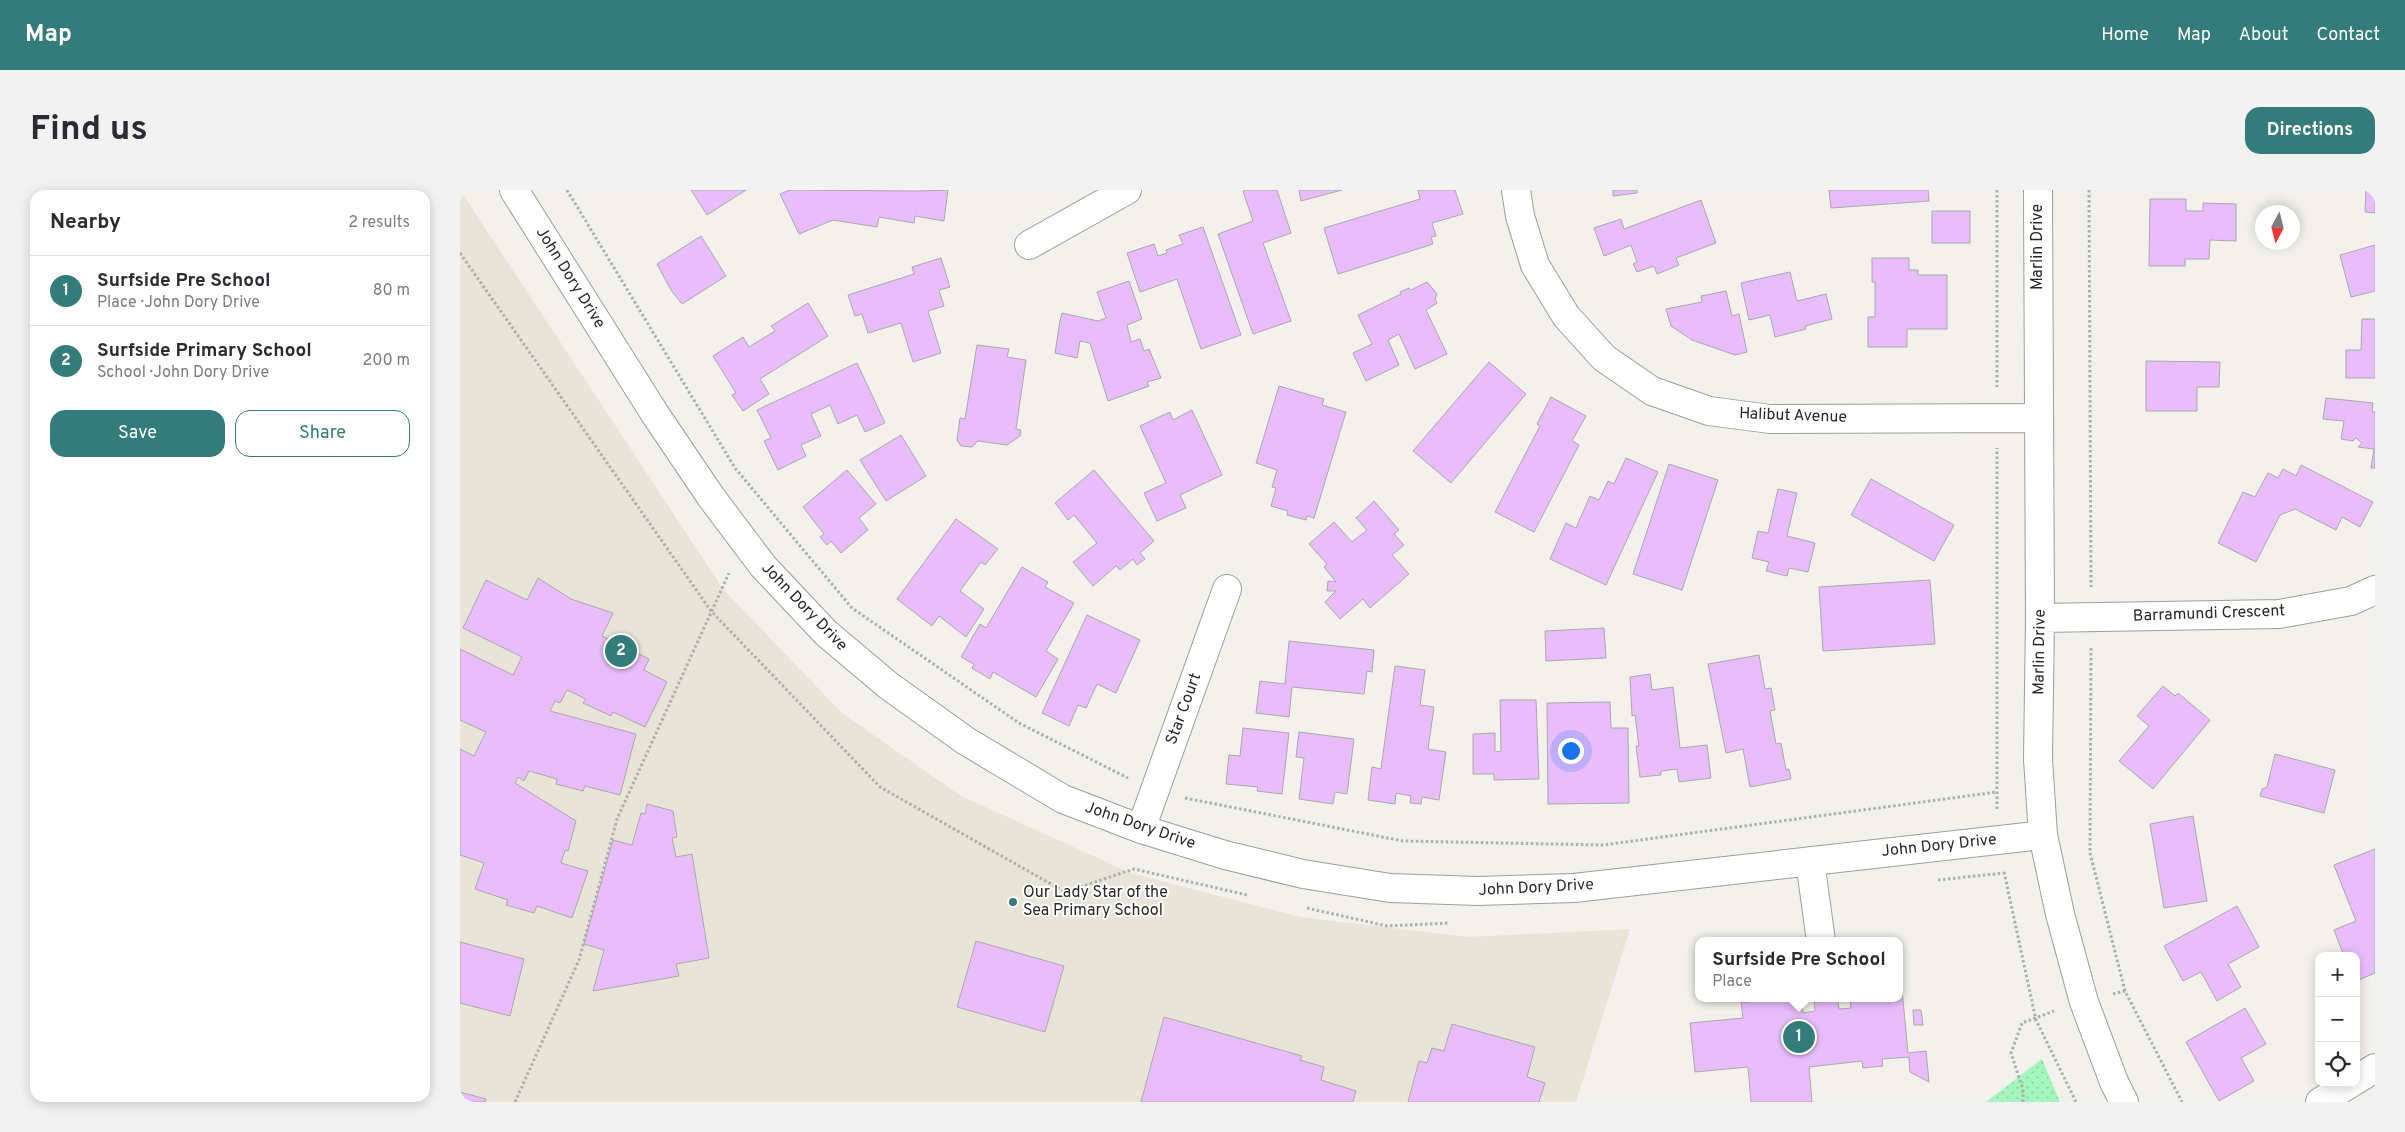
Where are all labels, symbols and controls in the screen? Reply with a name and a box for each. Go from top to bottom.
text: Map [25,20,72,50]
text: Home [2101,24,2149,47]
text: Map [2177,24,2211,47]
text: About [2239,24,2288,47]
text: Contact [2316,24,2380,47]
button: Directions [2245,107,2375,154]
text: Find us [30,108,148,152]
street label: Marlin Drive [2028,204,2048,290]
north arrow [2255,205,2300,250]
text: Nearby [50,209,121,236]
text: 2 results [348,213,410,233]
street label: John Dory Drive [531,224,609,332]
text: Surfside Pre School [97,269,270,293]
text: 1 [63,281,69,301]
text: 80 m [373,281,410,301]
text: Place · John Dory Drive [97,293,260,313]
text: Surfside Primary School [97,339,312,363]
text: 2 [61,351,71,371]
text: 200 m [362,351,410,371]
text: School · John Dory Drive [97,363,269,383]
street label: Halibut Avenue [1739,404,1847,428]
button: Save [50,410,225,457]
button: Share [235,410,410,457]
street label: John Dory Drive [757,558,851,656]
street label: Barramundi Crescent [2133,601,2285,627]
street label: Marlin Drive [2029,609,2051,695]
pin: 2 [605,632,637,670]
street label: Star Court [1162,670,1206,748]
your location [1558,738,1584,764]
street label: John Dory Drive [1082,798,1198,854]
street label: John Dory Drive [1880,830,1998,862]
street label: John Dory Drive [1478,875,1594,901]
place label: Our Lady Star of the Sea Primary School [1023,883,1168,921]
marker: Our Lady Star of the Sea Primary School [1007,896,1019,908]
popup [1695,937,1903,1002]
text: Surfside Pre School [1712,948,1886,972]
map controls [2315,952,2360,1087]
button: + [2315,952,2360,997]
text: Place [1712,972,1752,992]
button: − [2315,997,2360,1042]
pin: 1 [1783,1018,1815,1056]
button: locate [2315,1042,2360,1087]

